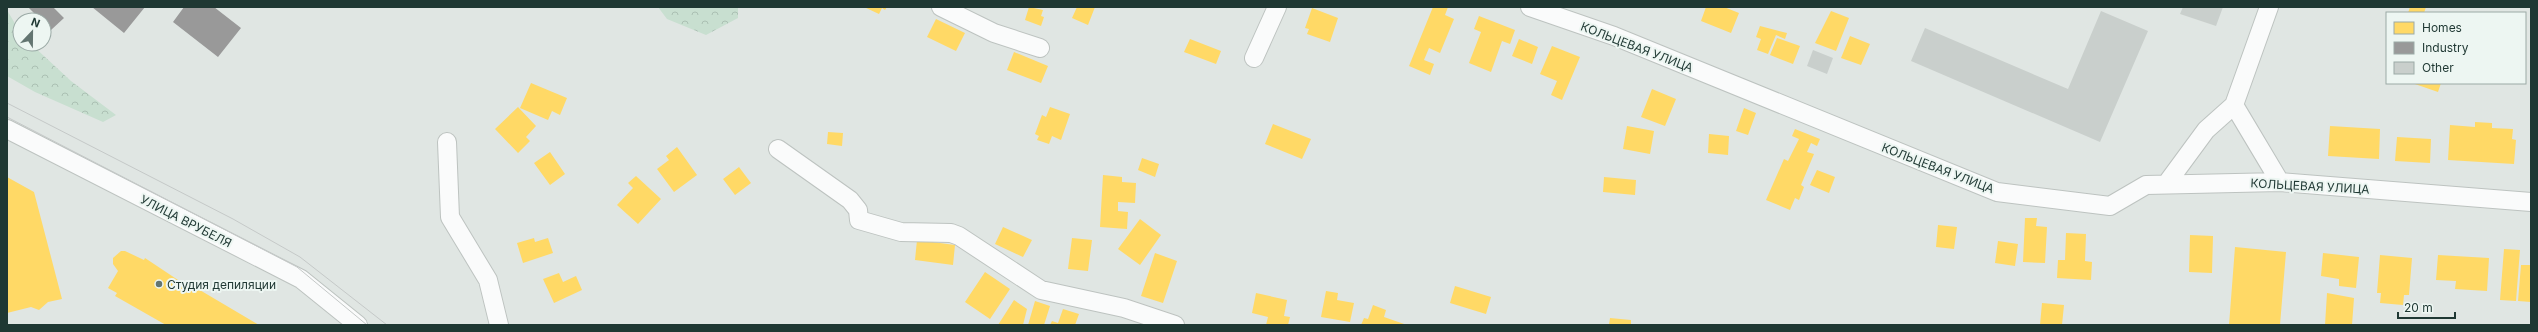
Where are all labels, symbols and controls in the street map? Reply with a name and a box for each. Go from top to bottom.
north arrow [12,12,52,52]
legend [2386,12,2526,84]
text: N [29,15,42,31]
street label: КОЛЬЦЕВАЯ УЛИЦА [1579,19,1695,75]
text: Homes [2422,20,2462,35]
text: Industry [2422,40,2469,55]
text: Other [2422,60,2454,75]
street label: КОЛЬЦЕВАЯ УЛИЦА [1880,140,1996,196]
street label: КОЛЬЦЕВАЯ УЛИЦА [2250,175,2370,197]
street label: УЛИЦА ВРУБЕЛЯ [138,191,234,251]
place label: Студия депиляции [167,277,276,292]
marker: Студия депиляции [154,279,164,289]
scale bar [2398,294,2455,320]
text: 20 m [2404,300,2433,315]

